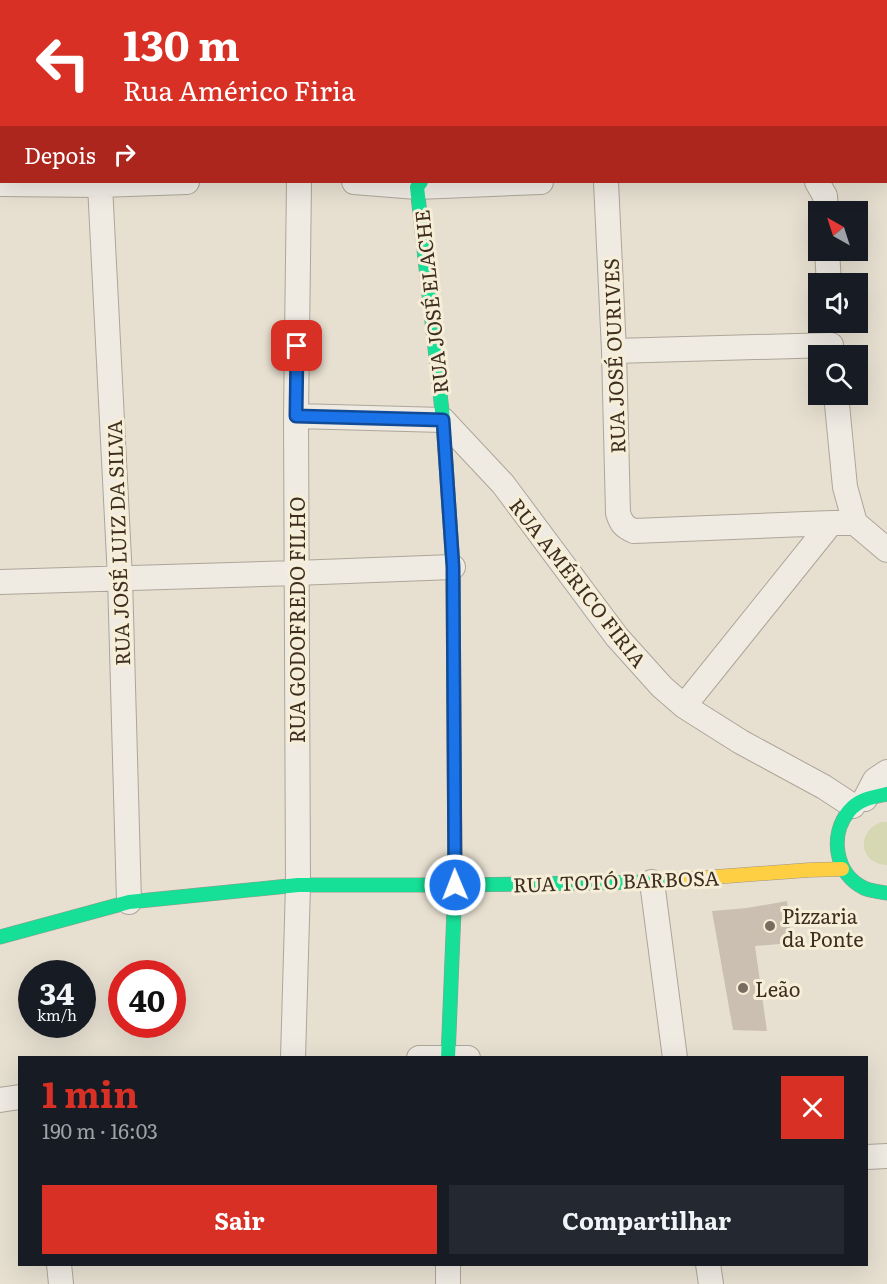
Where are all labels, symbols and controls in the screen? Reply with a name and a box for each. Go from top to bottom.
text: 130 m [123,12,240,74]
icon: left [24,24,102,102]
text: Rua Américo Firia [123,69,356,109]
text: Depois [24,138,96,171]
icon: right [108,138,141,171]
north arrow [808,201,868,261]
map controls [808,201,868,405]
street label: RUA JOSÉ ELACHE [405,208,455,396]
street label: RUA JOSÉ OURIVES [595,258,631,454]
button: sound [808,273,868,333]
pin [271,320,322,371]
icon: arrive [280,329,313,362]
button: search [808,345,868,405]
street label: RUA JOSÉ LUIZ DA SILVA [98,419,136,666]
street label: RUA AMÉRICO FIRIA [503,491,655,673]
street label: RUA GODOFREDO FILHO [281,497,311,743]
position arrow [423,853,487,917]
street label: RUA TOTÓ BARBOSA [512,861,720,899]
place label: Pizzaria da Ponte [782,900,864,953]
marker: Pizzaria da Ponte [763,919,777,933]
speed limit sign: 40 [108,960,186,1038]
text: 34 [40,970,74,1014]
place label: Leão [755,973,801,1003]
marker: Leão [736,981,750,995]
text: km/h [37,1003,77,1026]
text: 1 min [42,1066,138,1119]
button: close [781,1076,844,1139]
text: 190 m · 16:03 [42,1115,158,1145]
button: Sair [42,1185,437,1254]
button: Compartilhar [449,1185,844,1254]

